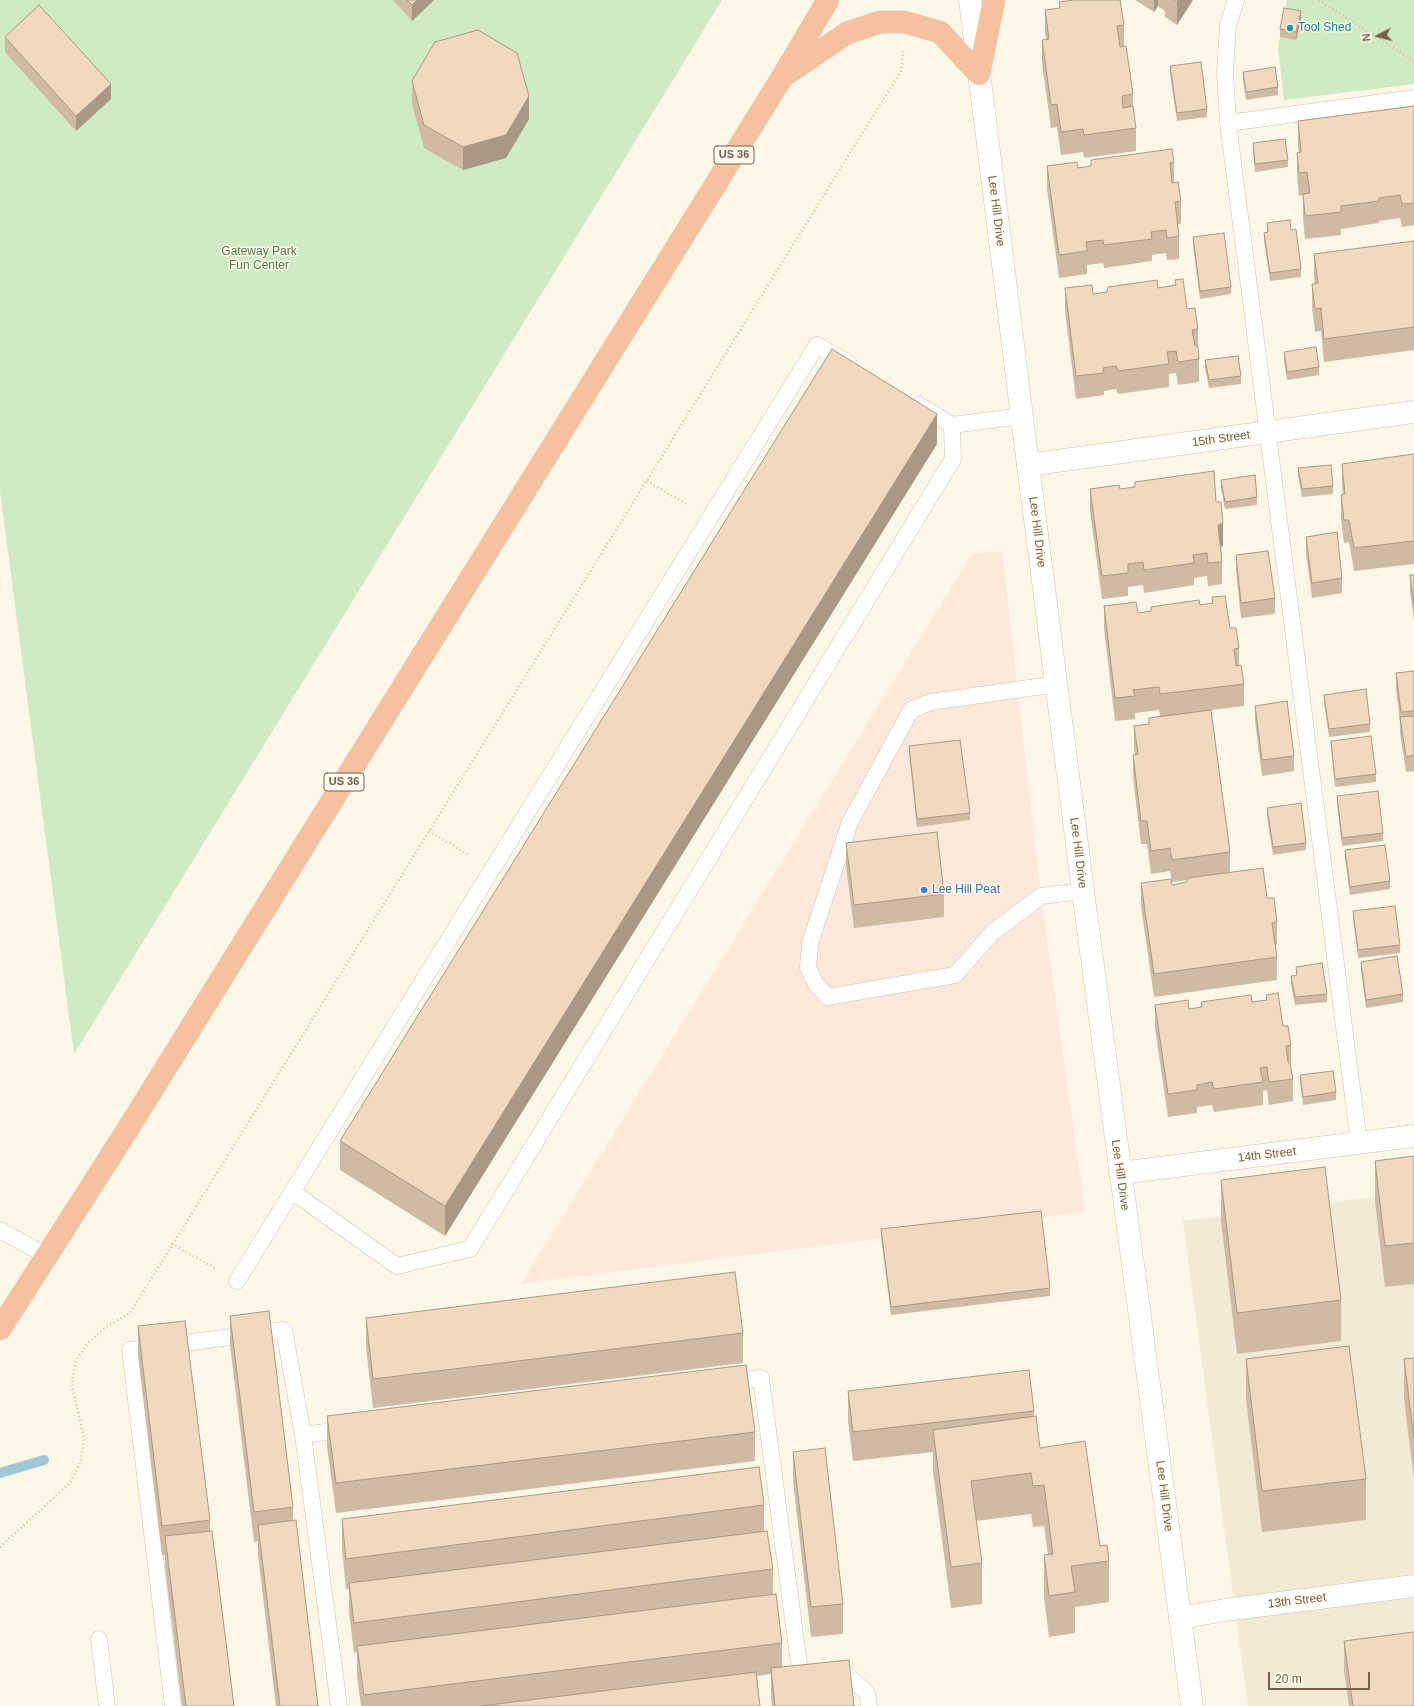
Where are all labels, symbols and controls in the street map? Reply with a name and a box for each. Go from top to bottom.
north arrow [1358,16,1398,56]
place label: Tool Shed [1298,21,1351,35]
marker: Tool Shed [1285,23,1295,33]
text: N [1360,33,1373,42]
road number: US 36 [714,146,754,164]
street label: Lee Hill Drive [985,175,1007,247]
park label: Gateway Park Fun Center [221,245,297,273]
street label: 15th Street [1191,428,1251,450]
street label: Lee Hill Drive [1026,496,1048,568]
road number: US 36 [324,773,364,791]
street label: Lee Hill Drive [1067,817,1089,889]
place label: Lee Hill Peat [932,883,1000,897]
marker: Lee Hill Peat [919,885,929,895]
street label: Lee Hill Drive [1108,1139,1132,1211]
street label: 14th Street [1237,1144,1297,1166]
street label: Lee Hill Drive [1153,1460,1175,1532]
street label: 13th Street [1267,1590,1327,1612]
scale bar [1270,1664,1372,1690]
text: 20 m [1275,1672,1302,1686]

